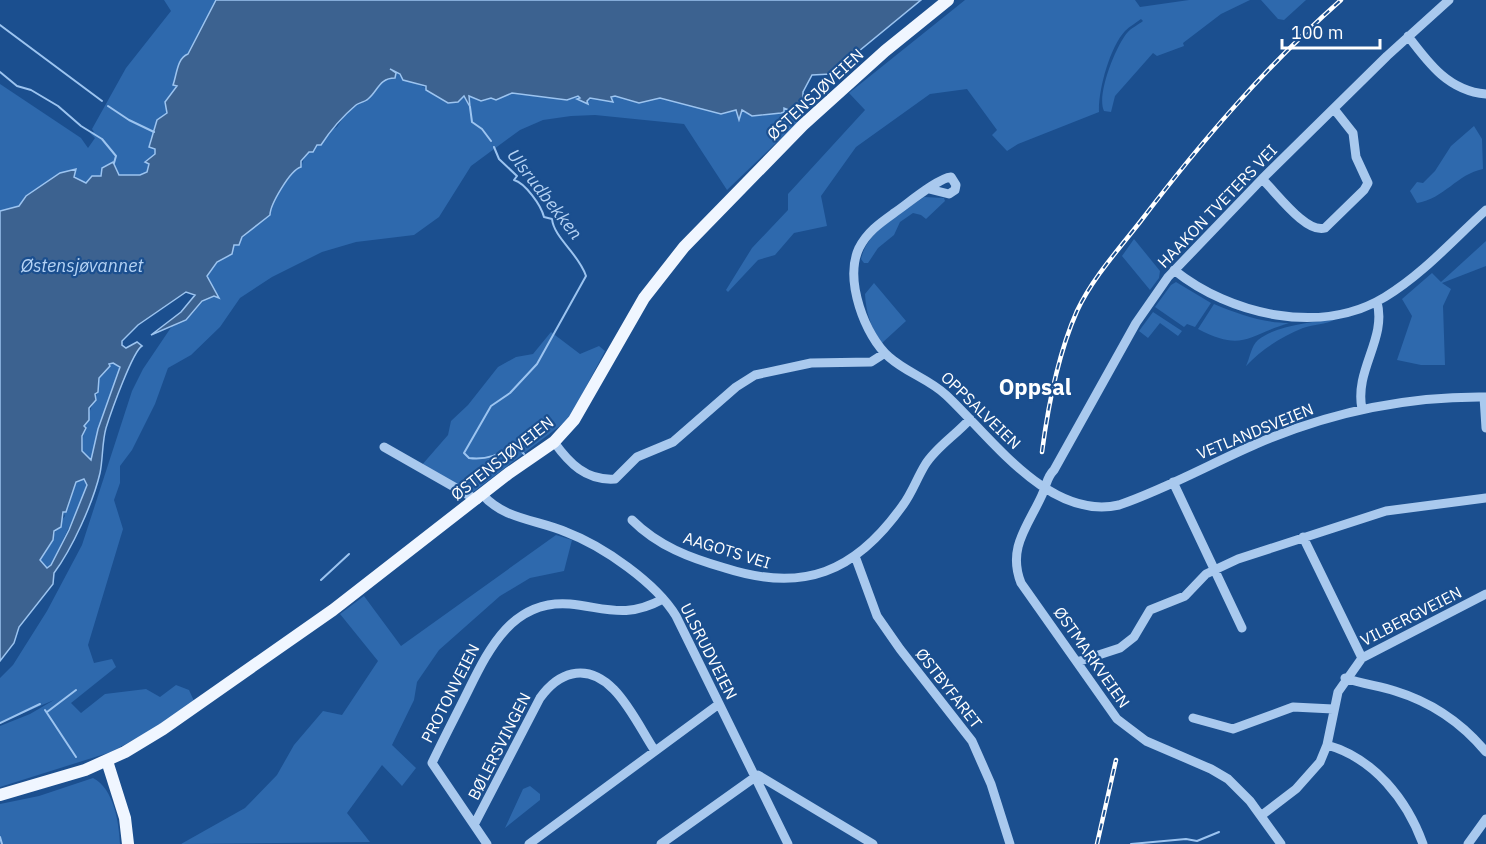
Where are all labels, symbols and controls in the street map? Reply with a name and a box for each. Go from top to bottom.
scale bar [1282,12,1380,50]
text: 100 m [1291,21,1343,44]
street label: ØSTENSJØVEIEN [762,44,868,144]
street label: HAAKON TVETERS VEI [1153,140,1281,272]
water label: Ulsrudbekken [502,144,588,244]
water label: Østensjøvannet [21,254,144,277]
street label: OPPSALVEIEN [937,367,1025,453]
district label: Oppsal [999,372,1072,401]
street label: VETLANDSVEIEN [1194,398,1316,464]
street label: ØSTENSJØVEIEN [447,412,557,504]
street label: AAGOTS VEI [681,527,773,573]
street label: VILBERGVEIEN [1357,582,1465,650]
street label: ULSRUDVEIEN [676,599,742,703]
street label: ØSTMARKVEIEN [1050,602,1134,712]
street label: PROTONVEIEN [416,640,484,746]
street label: ØSTBYFARET [911,644,987,732]
street label: BØLERSVINGEN [463,689,535,803]

